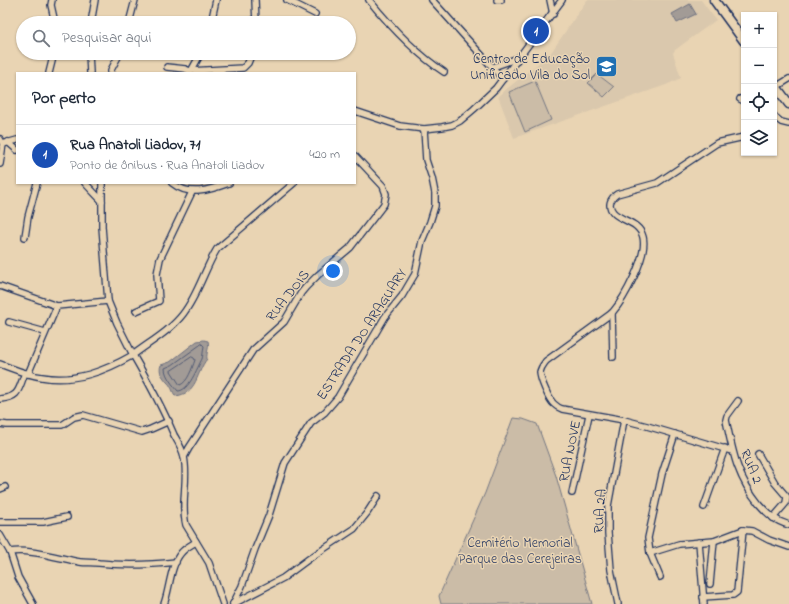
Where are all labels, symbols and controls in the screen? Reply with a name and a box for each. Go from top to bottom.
map controls [741,12,777,156]
button: + [741,12,777,48]
search box [16,16,356,60]
pin: 1 [523,16,549,46]
icon: search [30,27,52,49]
text: Pesquisar aqui [62,27,151,49]
button: − [741,48,777,84]
place label: Centro de Educação Unificado Vila do Sol [470,49,590,86]
school or university icon: Centro de Educação Unificado Vila do Sol [593,53,619,79]
button: locate [741,84,777,120]
text: Por perto [32,86,96,111]
button: layers [741,120,777,156]
text: Rua Anatoli Liadov, 71 [70,134,200,156]
text: 1 [43,145,47,164]
text: 420 m [309,145,340,164]
text: Ponto de ônibus · Rua Anatoli Liadov [70,156,264,175]
your location [323,261,343,281]
street label: ESTRADA DO ARAGUARY [312,265,413,405]
street label: RUA DOIS [261,266,315,326]
street label: RUA NOVE [554,419,587,484]
street label: RUA 2 [734,446,767,487]
street label: RUA 2A [588,488,613,534]
park label: Cemitério Memorial Parque das Cerejeiras [458,533,582,570]

